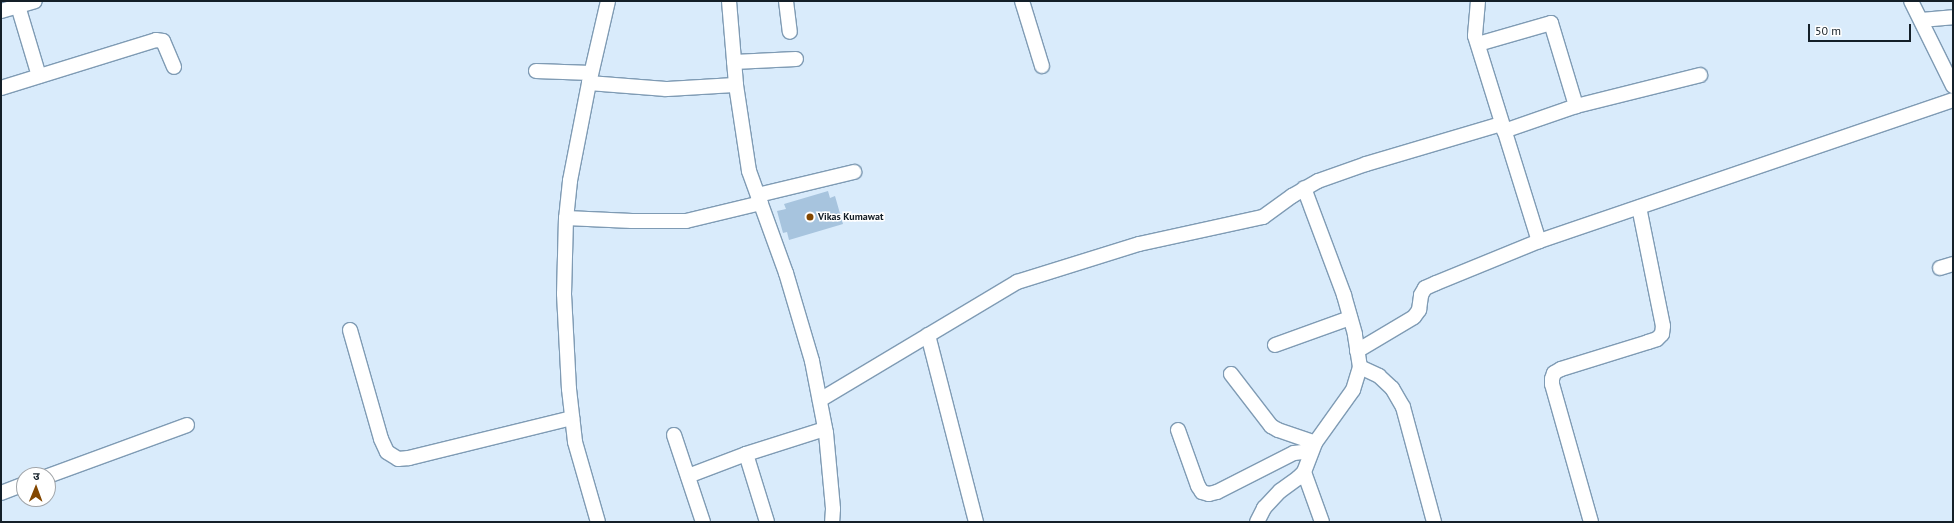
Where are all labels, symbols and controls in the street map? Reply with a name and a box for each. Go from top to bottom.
scale bar [1810,16,1913,42]
text: 50 m [1815,23,1841,38]
place label: Vikas Kumawat [818,211,883,223]
marker: Vikas Kumawat [805,212,815,222]
north arrow [16,467,56,507]
text: उ [33,469,40,483]

